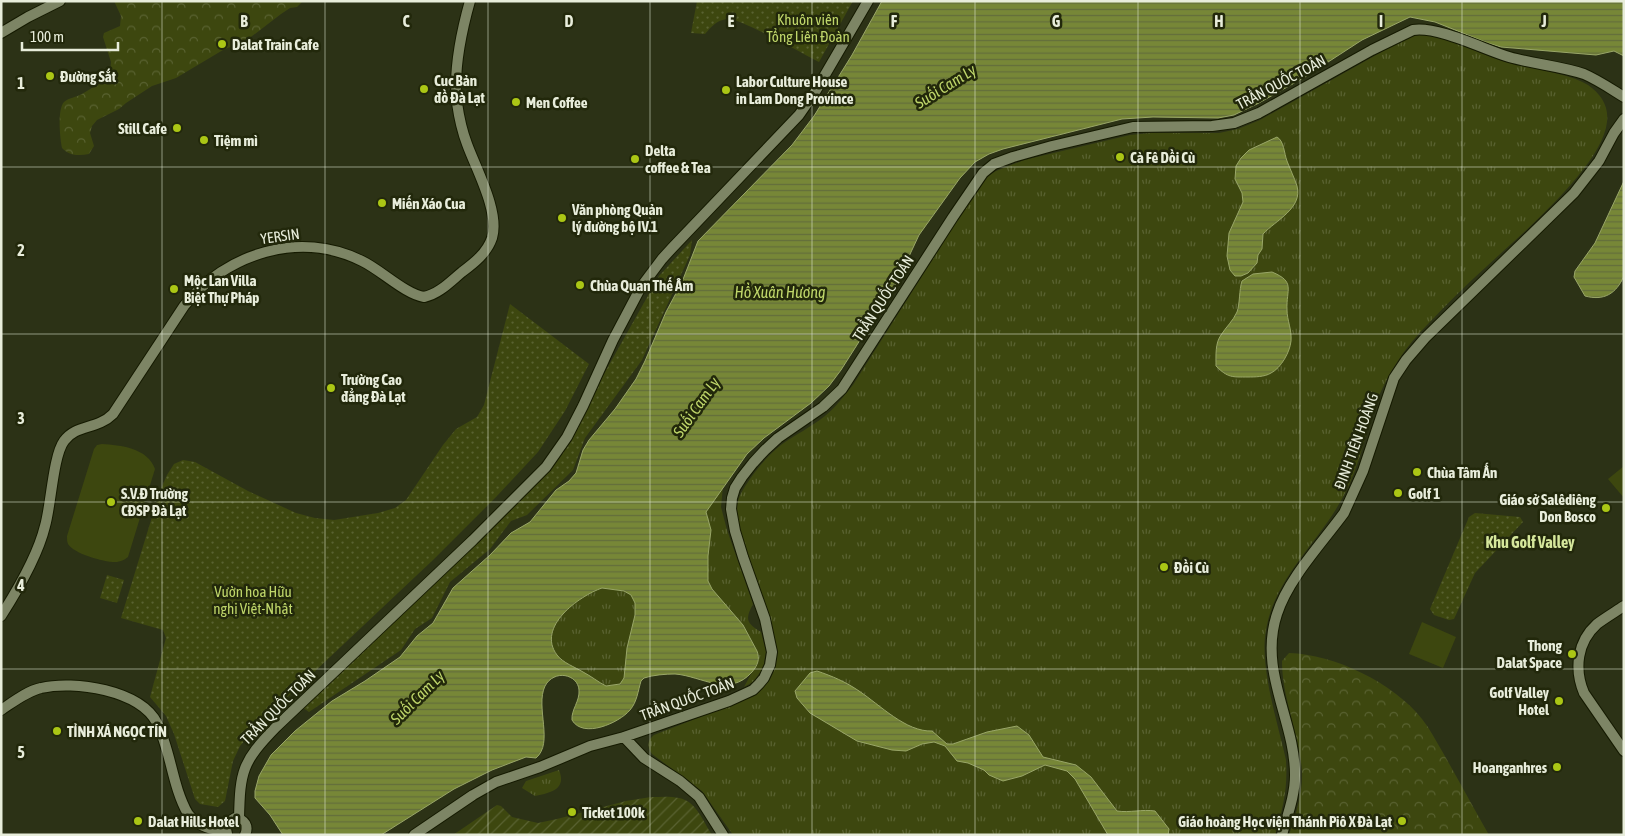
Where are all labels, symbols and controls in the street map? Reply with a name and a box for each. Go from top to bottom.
park label: Khuôn viên Tổng Liên Đoàn [766,11,850,45]
text: B [240,12,248,30]
text: C [402,12,410,30]
text: D [565,12,574,30]
text: E [728,12,735,30]
text: F [891,12,898,30]
text: G [1052,12,1061,30]
text: H [1214,12,1224,30]
text: I [1379,12,1383,30]
text: J [1540,12,1547,30]
scale bar [22,20,119,52]
text: 100 m [30,28,64,45]
place label: Dalat Train Cafe [232,36,319,53]
marker: Dalat Train Cafe [216,38,228,50]
street label: TRẦN QUỐC TOẢN [1233,50,1329,113]
water label: Suối Cam Ly [910,59,980,113]
place label: Đường Sắt [60,68,117,85]
marker: Đường Sắt [44,70,56,82]
place label: Cục Bản đồ Đà Lạt [434,72,486,106]
place label: Labor Culture House in Lam Dong Province [736,73,854,107]
text: 1 [17,74,25,92]
marker: Cục Bản đồ Đà Lạt [418,83,430,95]
marker: Labor Culture House in Lam Dong Province [720,84,732,96]
place label: Men Coffee [526,94,588,111]
marker: Men Coffee [510,96,522,108]
place label: Still Cafe [118,120,167,137]
marker: Still Cafe [171,122,183,134]
place label: Tiệm mì [214,132,258,149]
marker: Tiệm mì [198,134,210,146]
place label: Delta coffee & Tea [645,142,711,176]
place label: Cà Fê Dồi Cù [1130,149,1195,166]
marker: Cà Fê Dồi Cù [1114,151,1126,163]
marker: Delta coffee & Tea [629,153,641,165]
place label: Miến Xáo Cua [392,195,465,212]
marker: Miến Xáo Cua [376,197,388,209]
place label: Văn phòng Quản lý đường bộ IV.1 [571,201,663,235]
marker: Văn phòng Quản lý đường bộ IV.1 [556,212,568,224]
street label: YERSIN [259,225,301,247]
text: 2 [17,241,25,259]
street label: TRẦN QUỐC TOẢN [848,251,917,344]
place label: Mộc Lan Villa Biệt Thự Pháp [184,272,259,306]
place label: Chùa Quan Thế Âm [590,277,693,294]
marker: Chùa Quan Thế Âm [574,279,586,291]
water label: Hồ Xuân Hương [734,282,826,302]
marker: Mộc Lan Villa Biệt Thự Pháp [168,283,180,295]
place label: Trường Cao đẳng Đà Lạt [341,371,406,405]
water label: Suối Cam Ly [668,373,724,442]
marker: Trường Cao đẳng Đà Lạt [325,382,337,394]
street label: ĐINH TIÊN HOÀNG [1331,391,1381,491]
text: 3 [17,409,25,427]
place label: Chùa Tâm Ấn [1427,462,1497,481]
marker: Chùa Tâm Ấn [1411,466,1423,478]
place label: S.V.Đ Trường CĐSP Đà Lạt [121,485,189,519]
place label: Golf 1 [1408,485,1440,502]
marker: Golf 1 [1392,487,1404,499]
place label: Giáo sở Salêdiêng Don Bosco [1499,491,1597,525]
marker: S.V.Đ Trường CĐSP Đà Lạt [105,496,117,508]
marker: Giáo sở Salêdiêng Don Bosco [1600,502,1612,514]
district label: Khu Golf Valley [1485,533,1575,551]
place label: Đồi Cù [1174,559,1209,576]
marker: Đồi Cù [1158,561,1170,573]
text: 4 [16,576,25,594]
park label: Vườn hoa Hữu nghị Việt-Nhật [213,583,293,617]
place label: Thong Dalat Space [1497,637,1563,671]
marker: Thong Dalat Space [1566,648,1578,660]
street label: TRẦN QUỐC TOẢN [236,665,319,748]
water label: Suối Cam Ly [385,665,449,729]
street label: TRẦN QUỐC TOẢN [637,673,736,724]
place label: Golf Valley Hotel [1489,684,1550,718]
marker: Golf Valley Hotel [1553,695,1565,707]
place label: TỈNH XÁ NGỌC TÍN [67,723,167,740]
marker: TỈNH XÁ NGỌC TÍN [51,725,63,737]
text: 5 [17,743,25,761]
place label: Hoanganhres [1473,759,1548,776]
marker: Hoanganhres [1551,761,1563,773]
place label: Ticket 100k [582,804,645,821]
marker: Ticket 100k [566,806,578,818]
place label: Dalat Hills Hotel [148,813,240,830]
place label: Giáo hoàng Học viện Thánh Piô X Đà Lạt [1178,813,1393,830]
marker: Dalat Hills Hotel [132,815,144,827]
marker: Giáo hoàng Học viện Thánh Piô X Đà Lạt [1396,815,1408,827]

